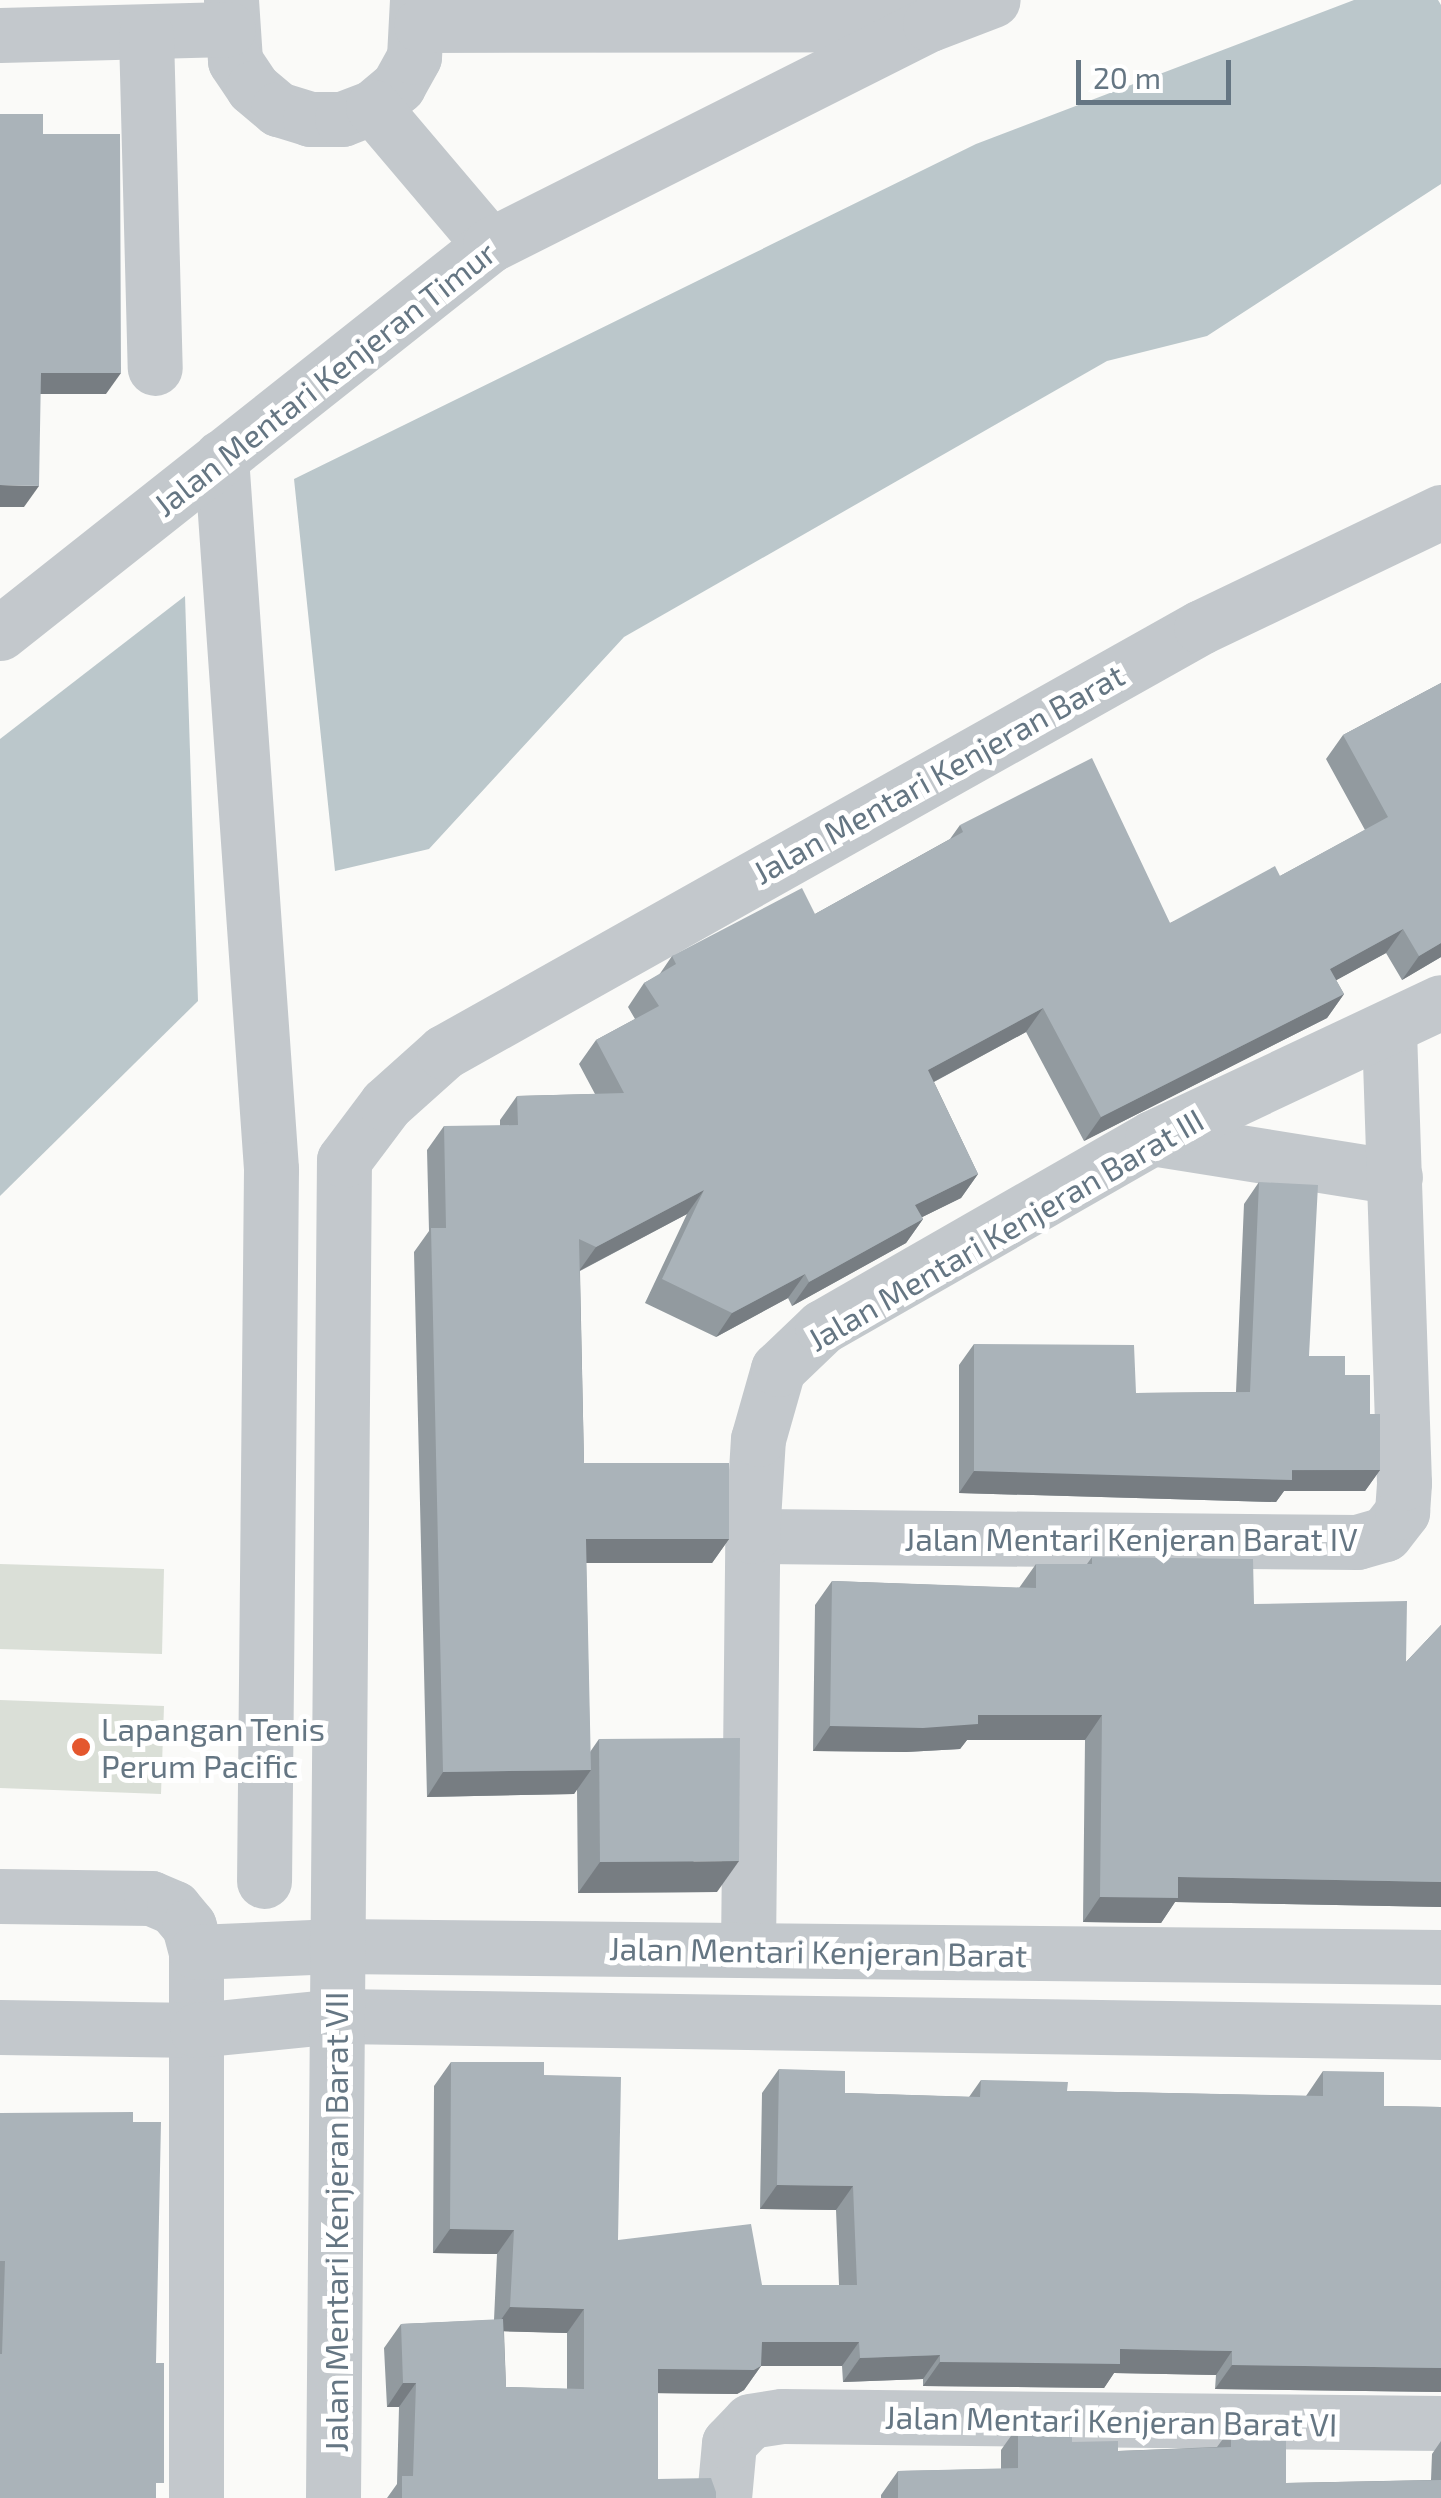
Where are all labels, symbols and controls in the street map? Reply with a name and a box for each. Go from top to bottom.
scale bar [1081,40,1236,102]
text: 20 m [1093,59,1161,95]
street label: Jalan Mentari Kenjeran Timur [145,232,503,524]
street label: Jalan Mentari Kenjeran Barat [746,655,1130,891]
street label: Jalan Mentari Kenjeran Barat III [800,1100,1210,1358]
street label: Jalan Mentari Kenjeran Barat IV [904,1519,1358,1557]
place label: Lapangan Tenis Perum Pacific [101,1710,326,1785]
marker: Lapangan Tenis Perum Pacific [70,1736,92,1758]
street label: Jalan Mentari Kenjeran Barat [609,1928,1027,1974]
street label: Jalan Mentari Kenjeran Barat VII [316,1991,354,2453]
street label: Jalan Mentari Kenjeran Barat VI [884,2397,1338,2443]

